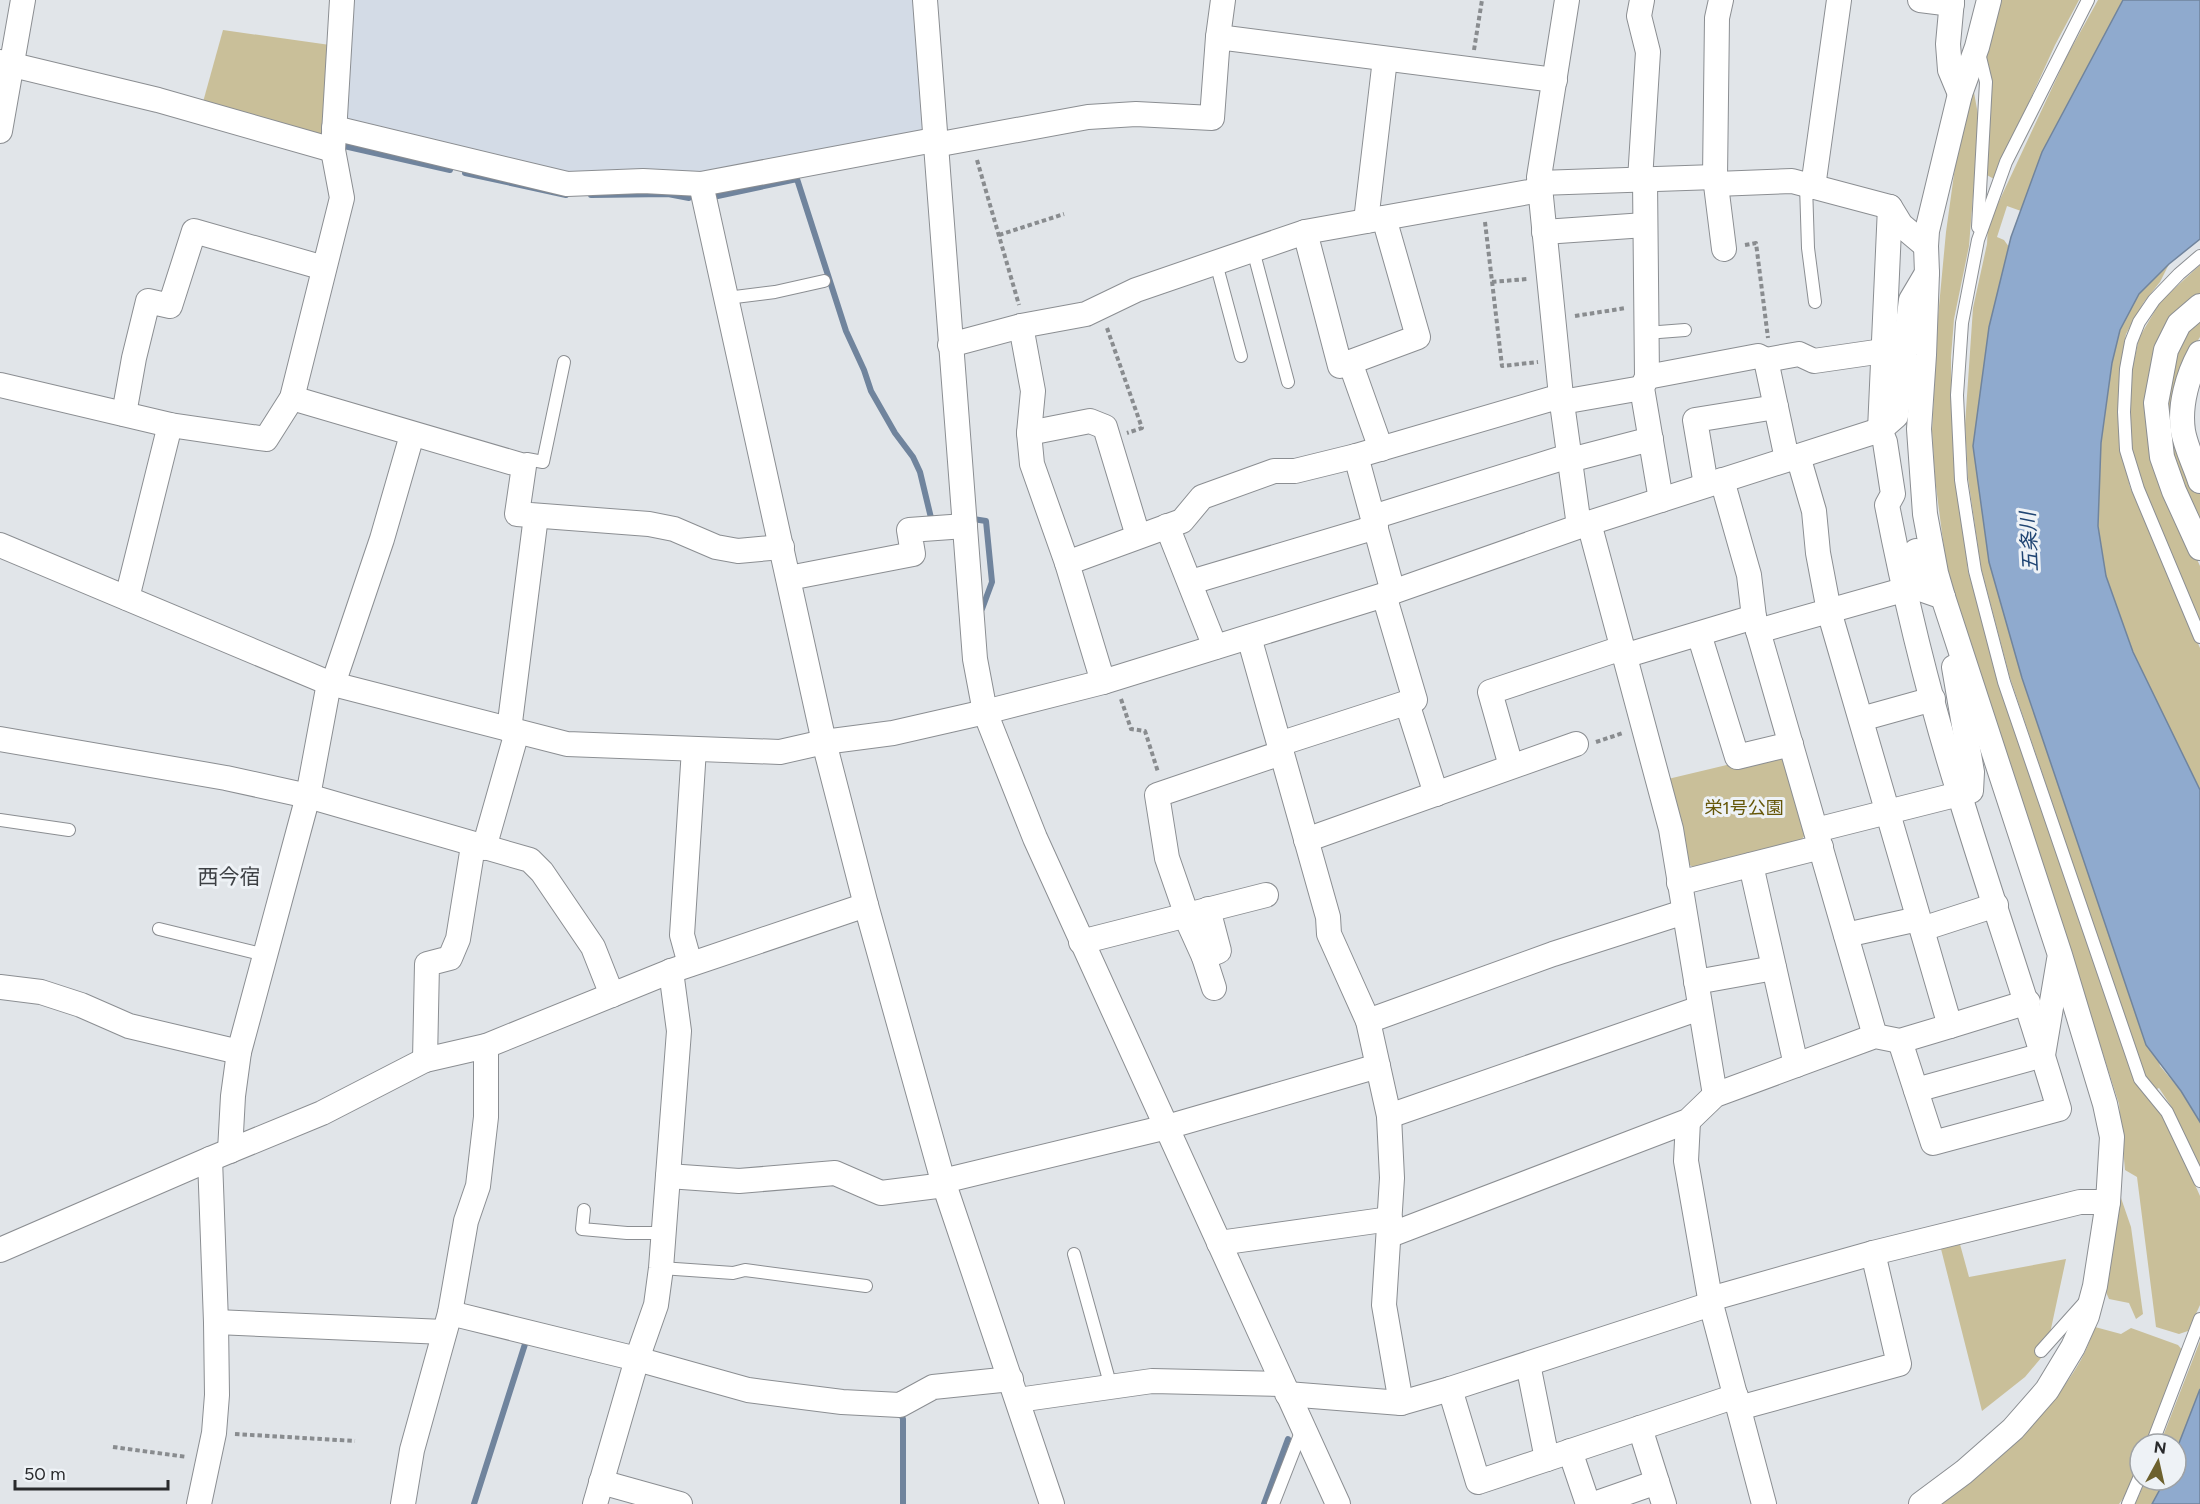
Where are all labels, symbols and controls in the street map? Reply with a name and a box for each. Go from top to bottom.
water label: 五条川 [2015,509,2043,573]
park label: 栄1号公園 [1704,797,1784,819]
district label: 西今宿 [198,864,261,889]
north arrow [2128,1432,2188,1492]
text: N [2153,1437,2167,1458]
scale bar [15,1453,168,1491]
text: 50 m [24,1463,66,1485]

